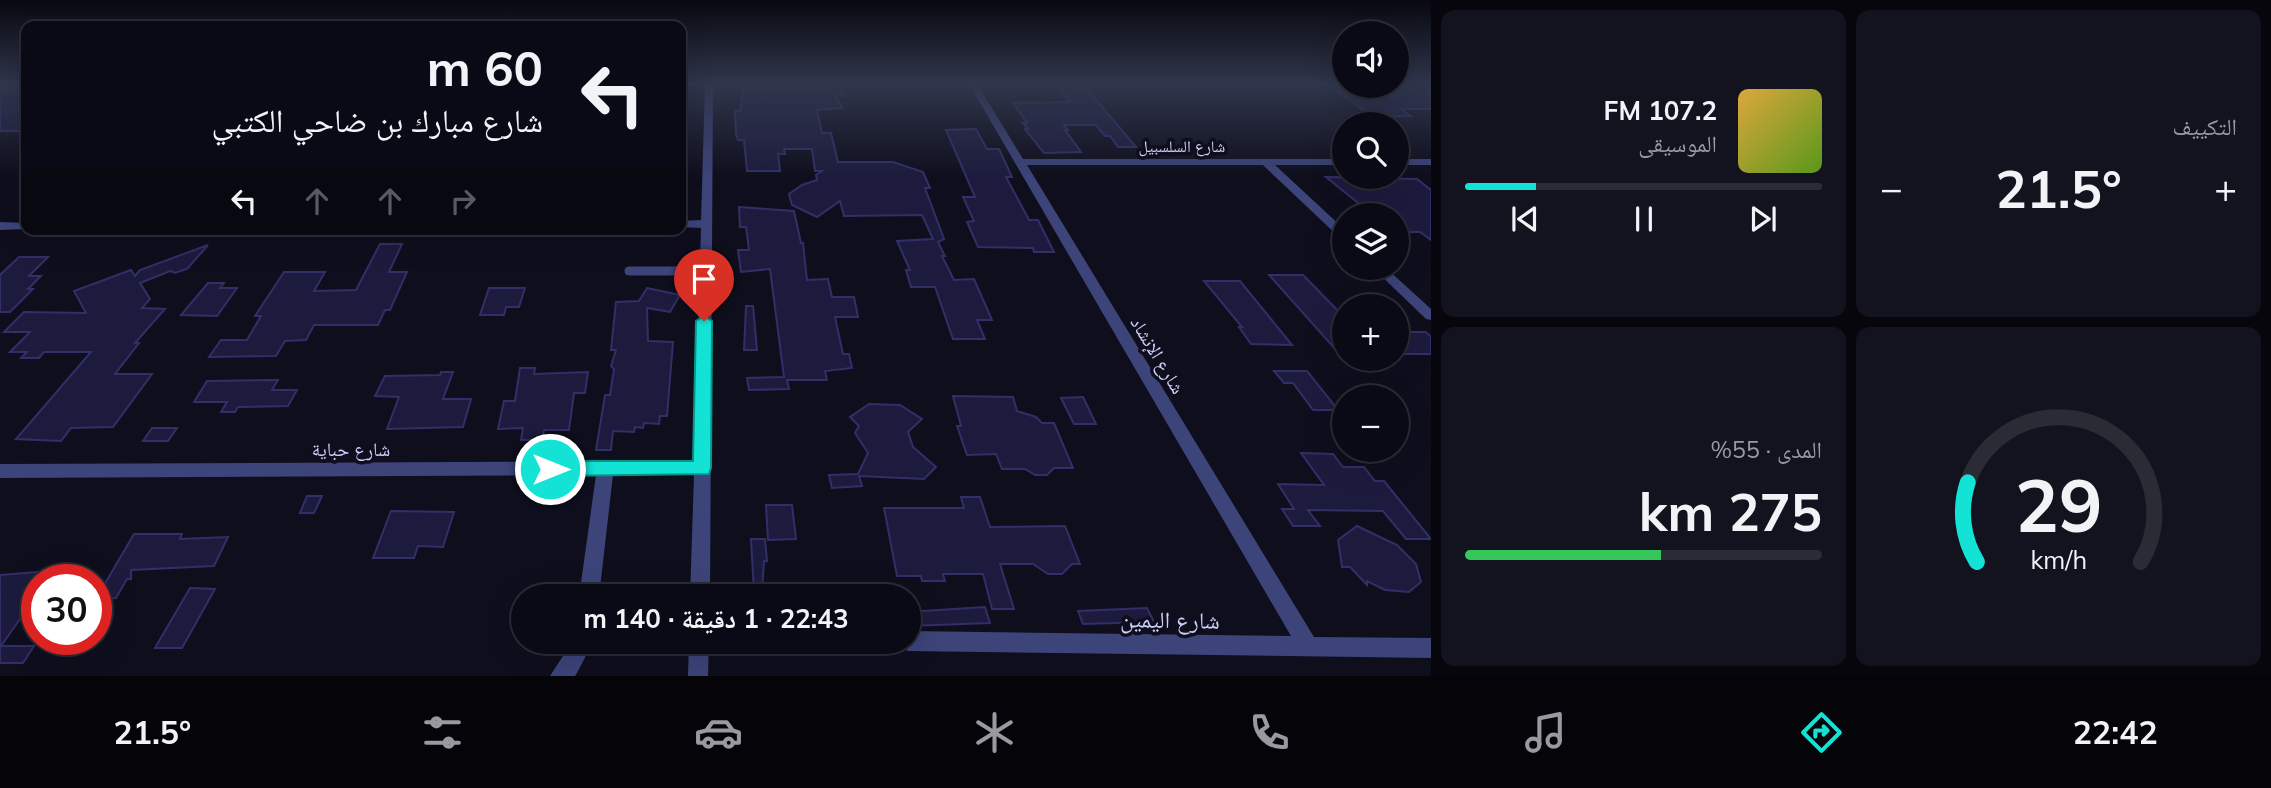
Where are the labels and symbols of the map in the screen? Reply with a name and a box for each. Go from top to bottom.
street label: شارع السلسبيل [1139,136,1225,157]
pin [674,249,734,321]
street label: شارع الإنشاد [1125,312,1190,399]
position arrow [513,432,587,506]
street label: شارع حباية [312,437,390,461]
speed limit sign: 30 [21,564,112,655]
street label: شارع اليمين [1120,604,1220,636]

